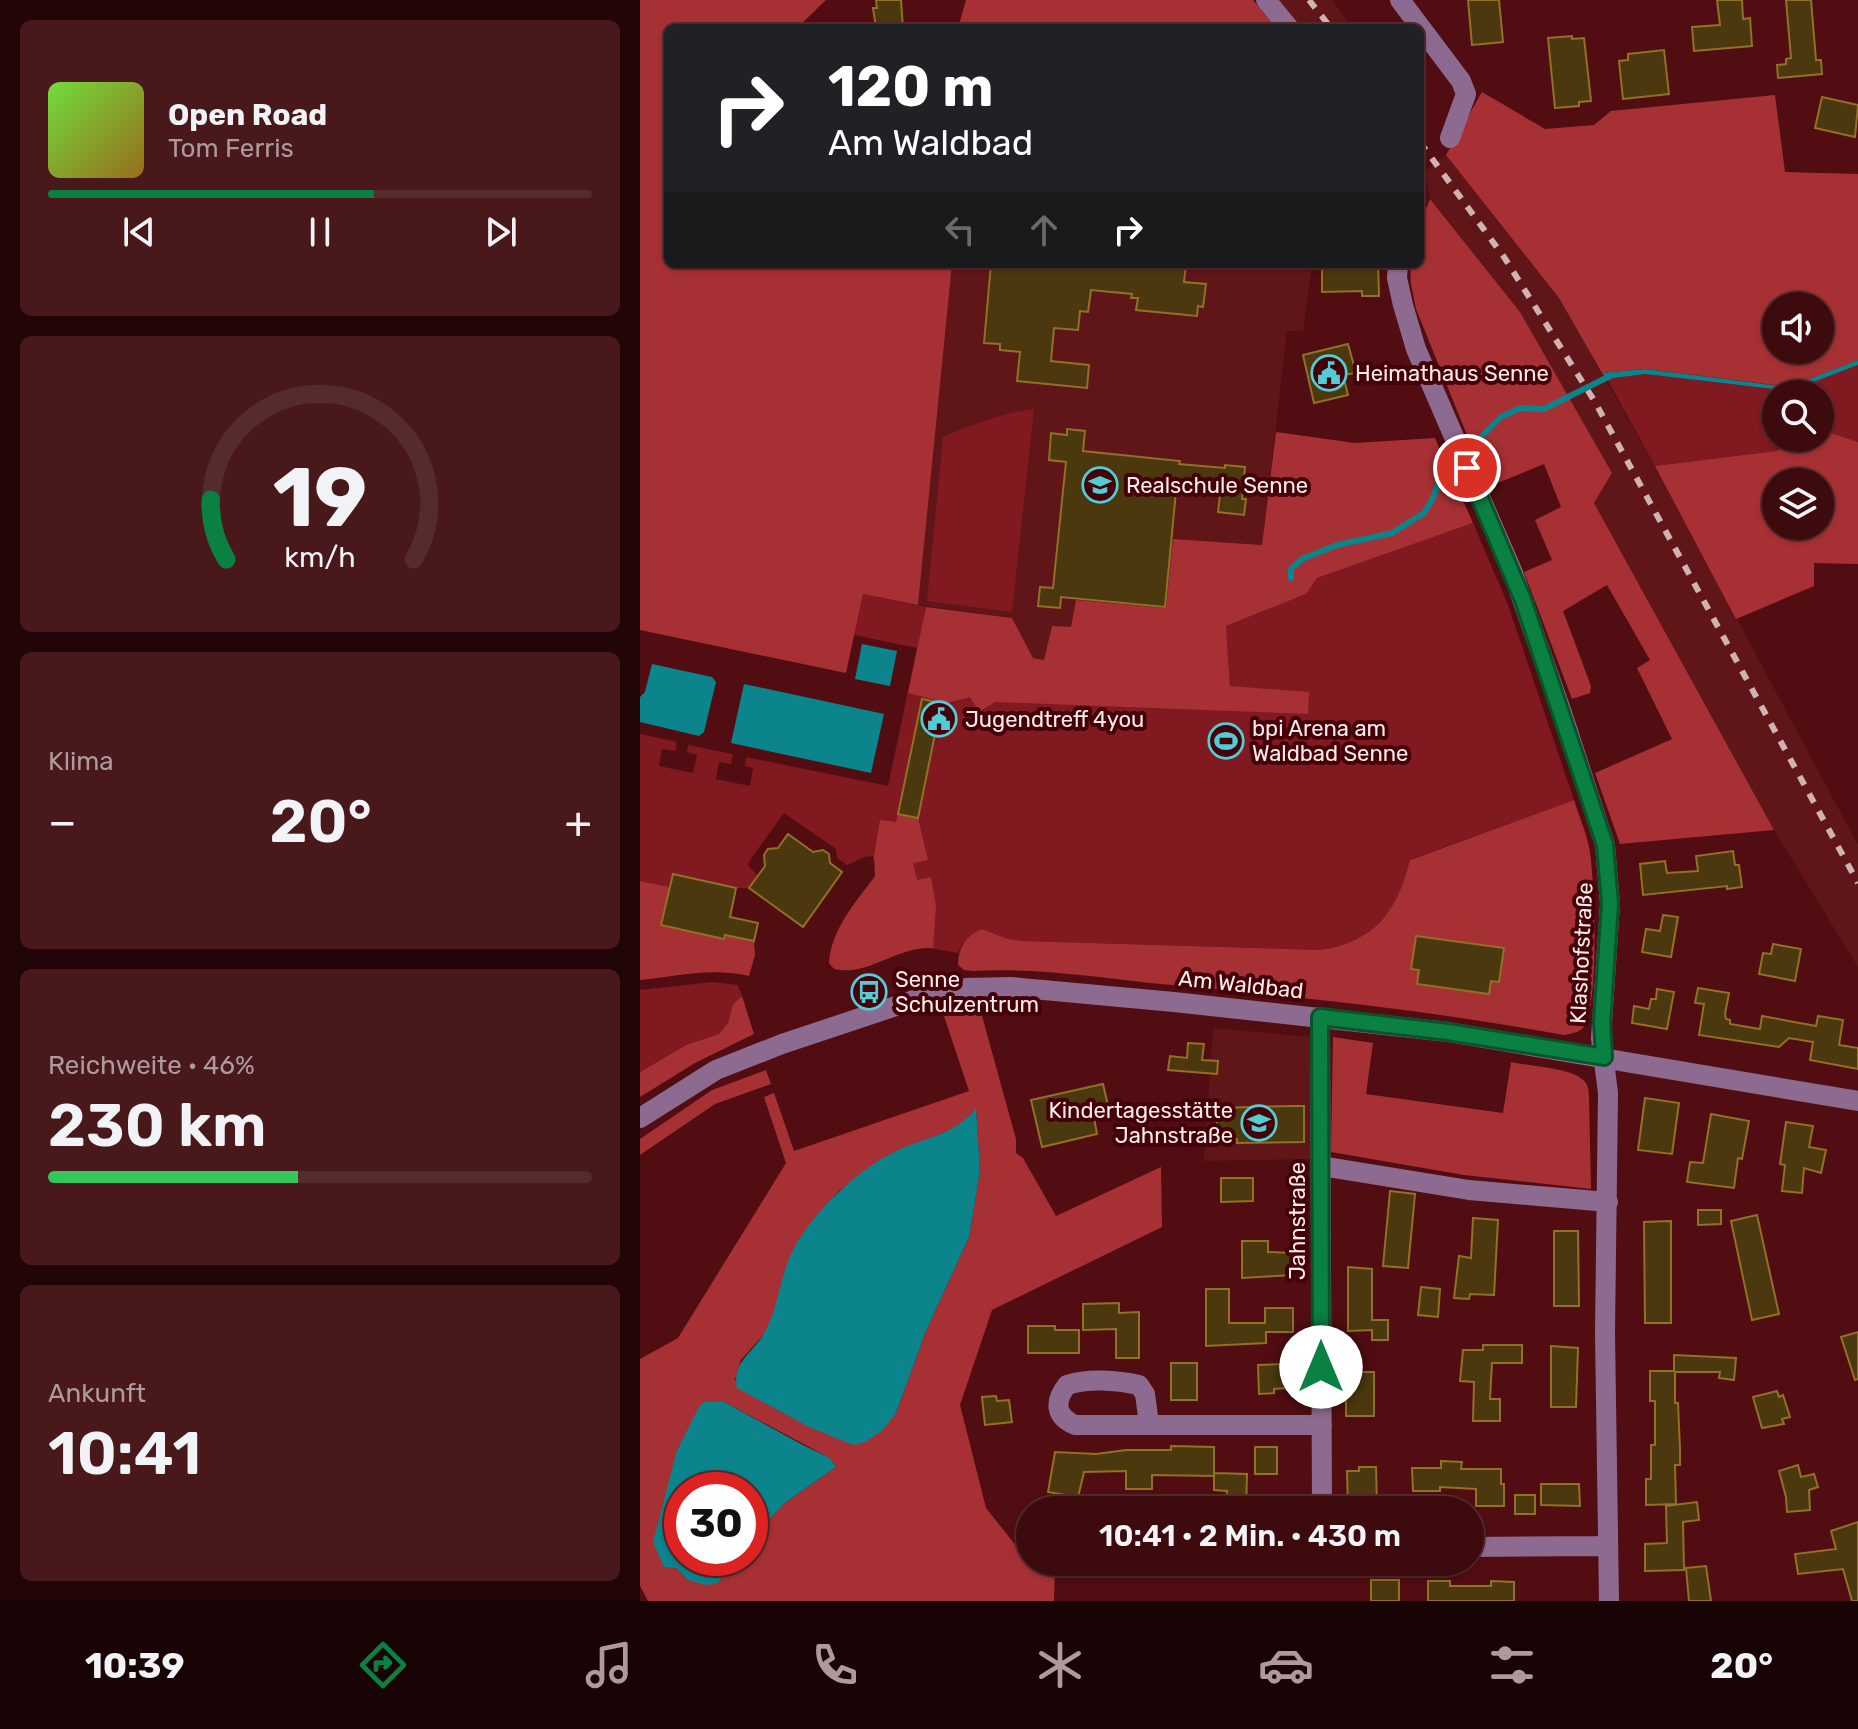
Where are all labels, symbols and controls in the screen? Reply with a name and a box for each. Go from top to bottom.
text: 120 m [828,54,994,120]
icon: right [696,56,800,160]
text: Open Road [168,97,327,133]
text: Am Waldbad [828,121,1033,164]
text: Tom Ferris [168,133,294,164]
icon: left [938,208,982,252]
icon: ahead [1022,208,1066,252]
icon: right [1106,208,1150,252]
icon: previous [117,210,161,254]
icon: pause [298,210,342,254]
icon: next [479,210,523,254]
map controls [1762,292,1834,540]
button: sound [1762,292,1834,364]
public building icon: Heimathaus Senne [1310,354,1348,392]
place label: Heimathaus Senne [1355,360,1549,387]
button: search [1762,380,1834,452]
pin [1433,434,1501,502]
icon: arrive [1445,446,1489,490]
text: 19 [273,448,367,547]
school or university icon: Realschule Senne [1081,466,1119,504]
button: layers [1762,468,1834,540]
place label: Realschule Senne [1126,472,1308,499]
text: km/h [284,540,356,574]
public building icon: Jugendtreff 4you [920,700,958,738]
place label: Jugendtreff 4you [965,706,1144,733]
place label: bpi Arena am Waldbad Senne [1252,715,1408,767]
sports icon: bpi Arena am Waldbad Senne [1207,722,1245,760]
text: Klima [48,746,114,777]
text: 20° [269,786,372,857]
text: − [48,796,77,848]
text: + [565,796,592,848]
street label: Klashofstraße [1564,882,1599,1024]
street label: Am Waldbad [1177,965,1305,1004]
place label: Senne Schulzentrum [895,966,1039,1018]
bus stop icon: Senne Schulzentrum [850,973,888,1011]
text: Reichweite · 46% [48,1050,255,1081]
text: 230 km [48,1090,267,1161]
place label: Kindertagesstätte Jahnstraße [1049,1097,1233,1149]
school or university icon: Kindertagesstätte Jahnstraße [1240,1104,1278,1142]
street label: Jahnstraße [1284,1162,1311,1280]
position arrow [1279,1325,1363,1409]
text: Ankunft [48,1378,146,1409]
text: 10:41 [48,1418,201,1489]
speed limit sign: 30 [664,1472,768,1576]
text: 10:41 · 2 Min. · 430 m [1099,1518,1401,1554]
icon: directions [355,1637,411,1693]
icon: music [581,1637,637,1693]
icon: phone [807,1637,863,1693]
icon: climate [1032,1637,1088,1693]
icon: car [1258,1637,1314,1693]
icon: filters [1484,1637,1540,1693]
text: 10:39 [85,1644,185,1687]
text: 20° [1710,1644,1773,1687]

